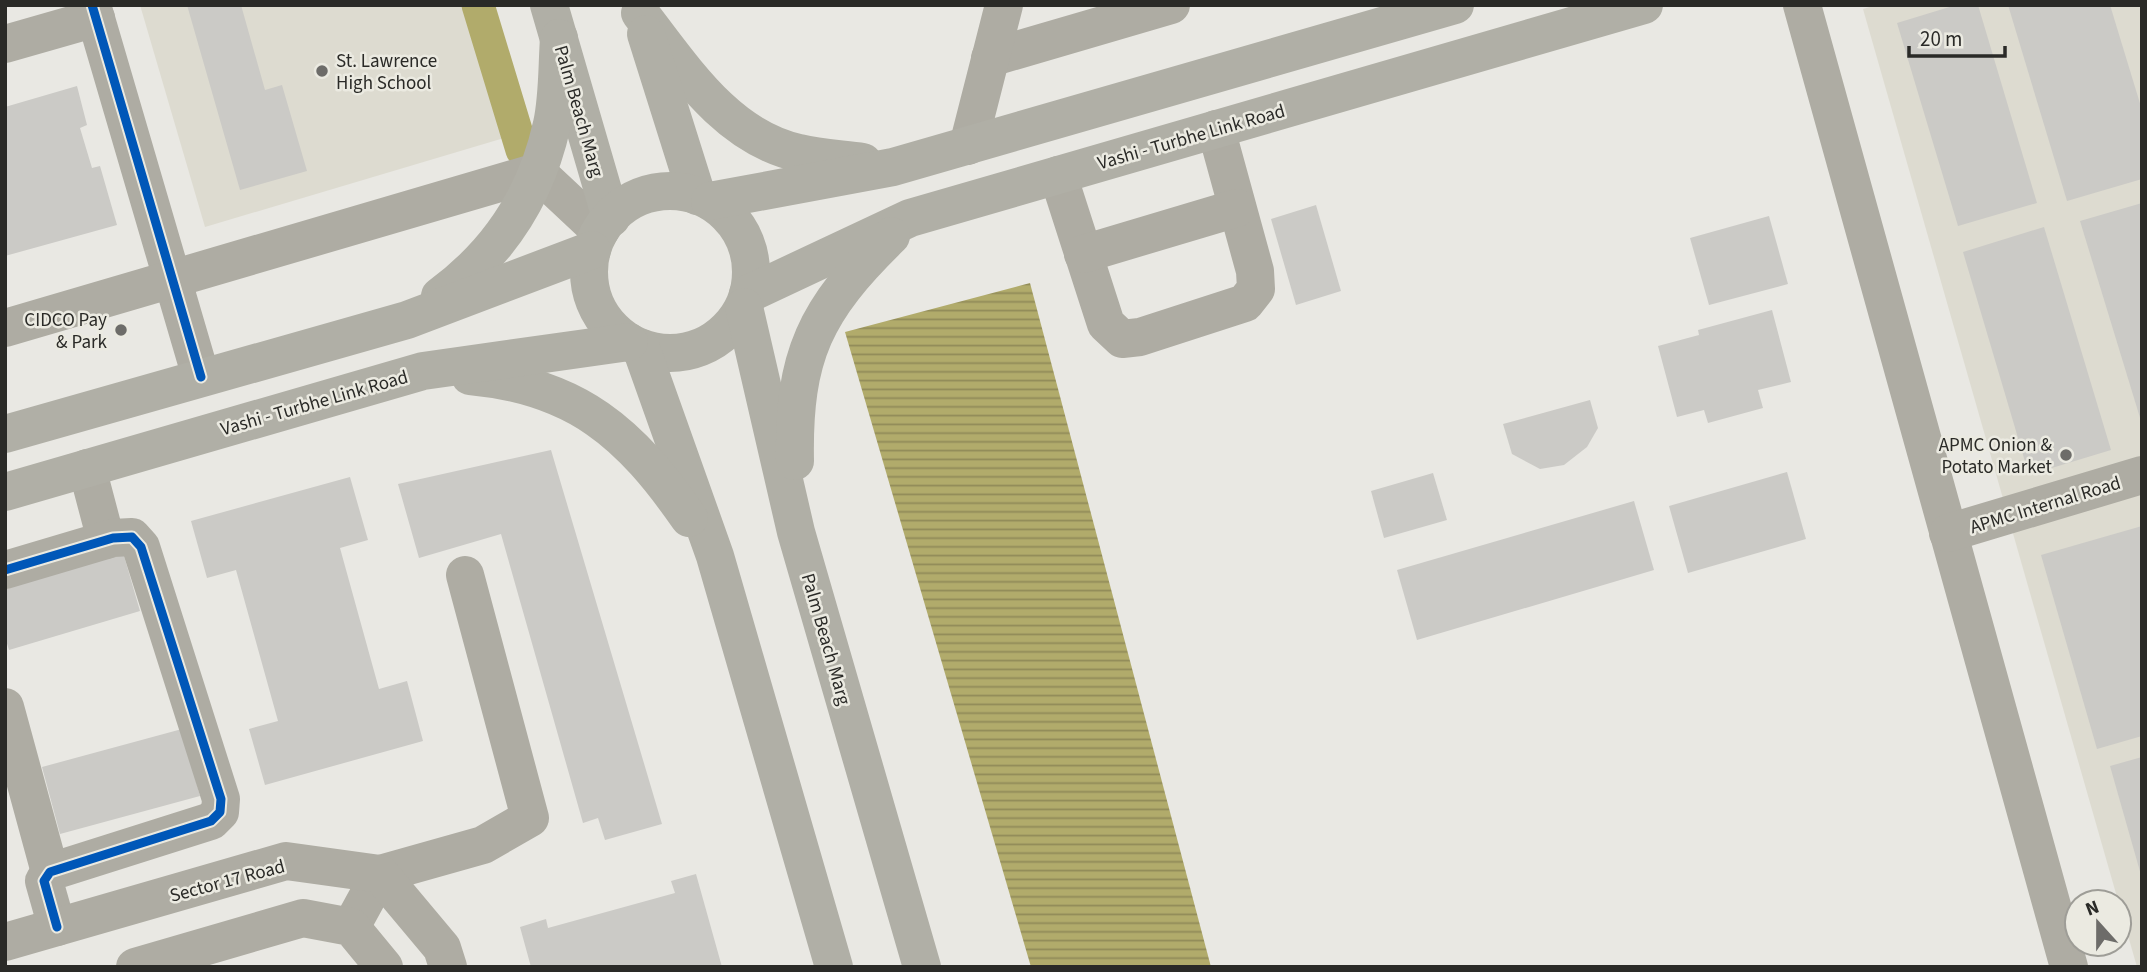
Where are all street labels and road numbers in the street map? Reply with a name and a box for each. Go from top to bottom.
street label: Palm Beach Marg [547,42,610,181]
street label: Vashi - Turbhe Link Road [1094,98,1288,177]
street label: Vashi - Turbhe Link Road [217,364,411,443]
street label: APMC Internal Road [1967,470,2124,541]
street label: Palm Beach Marg [794,570,857,709]
street label: Sector 17 Road [167,853,288,910]

